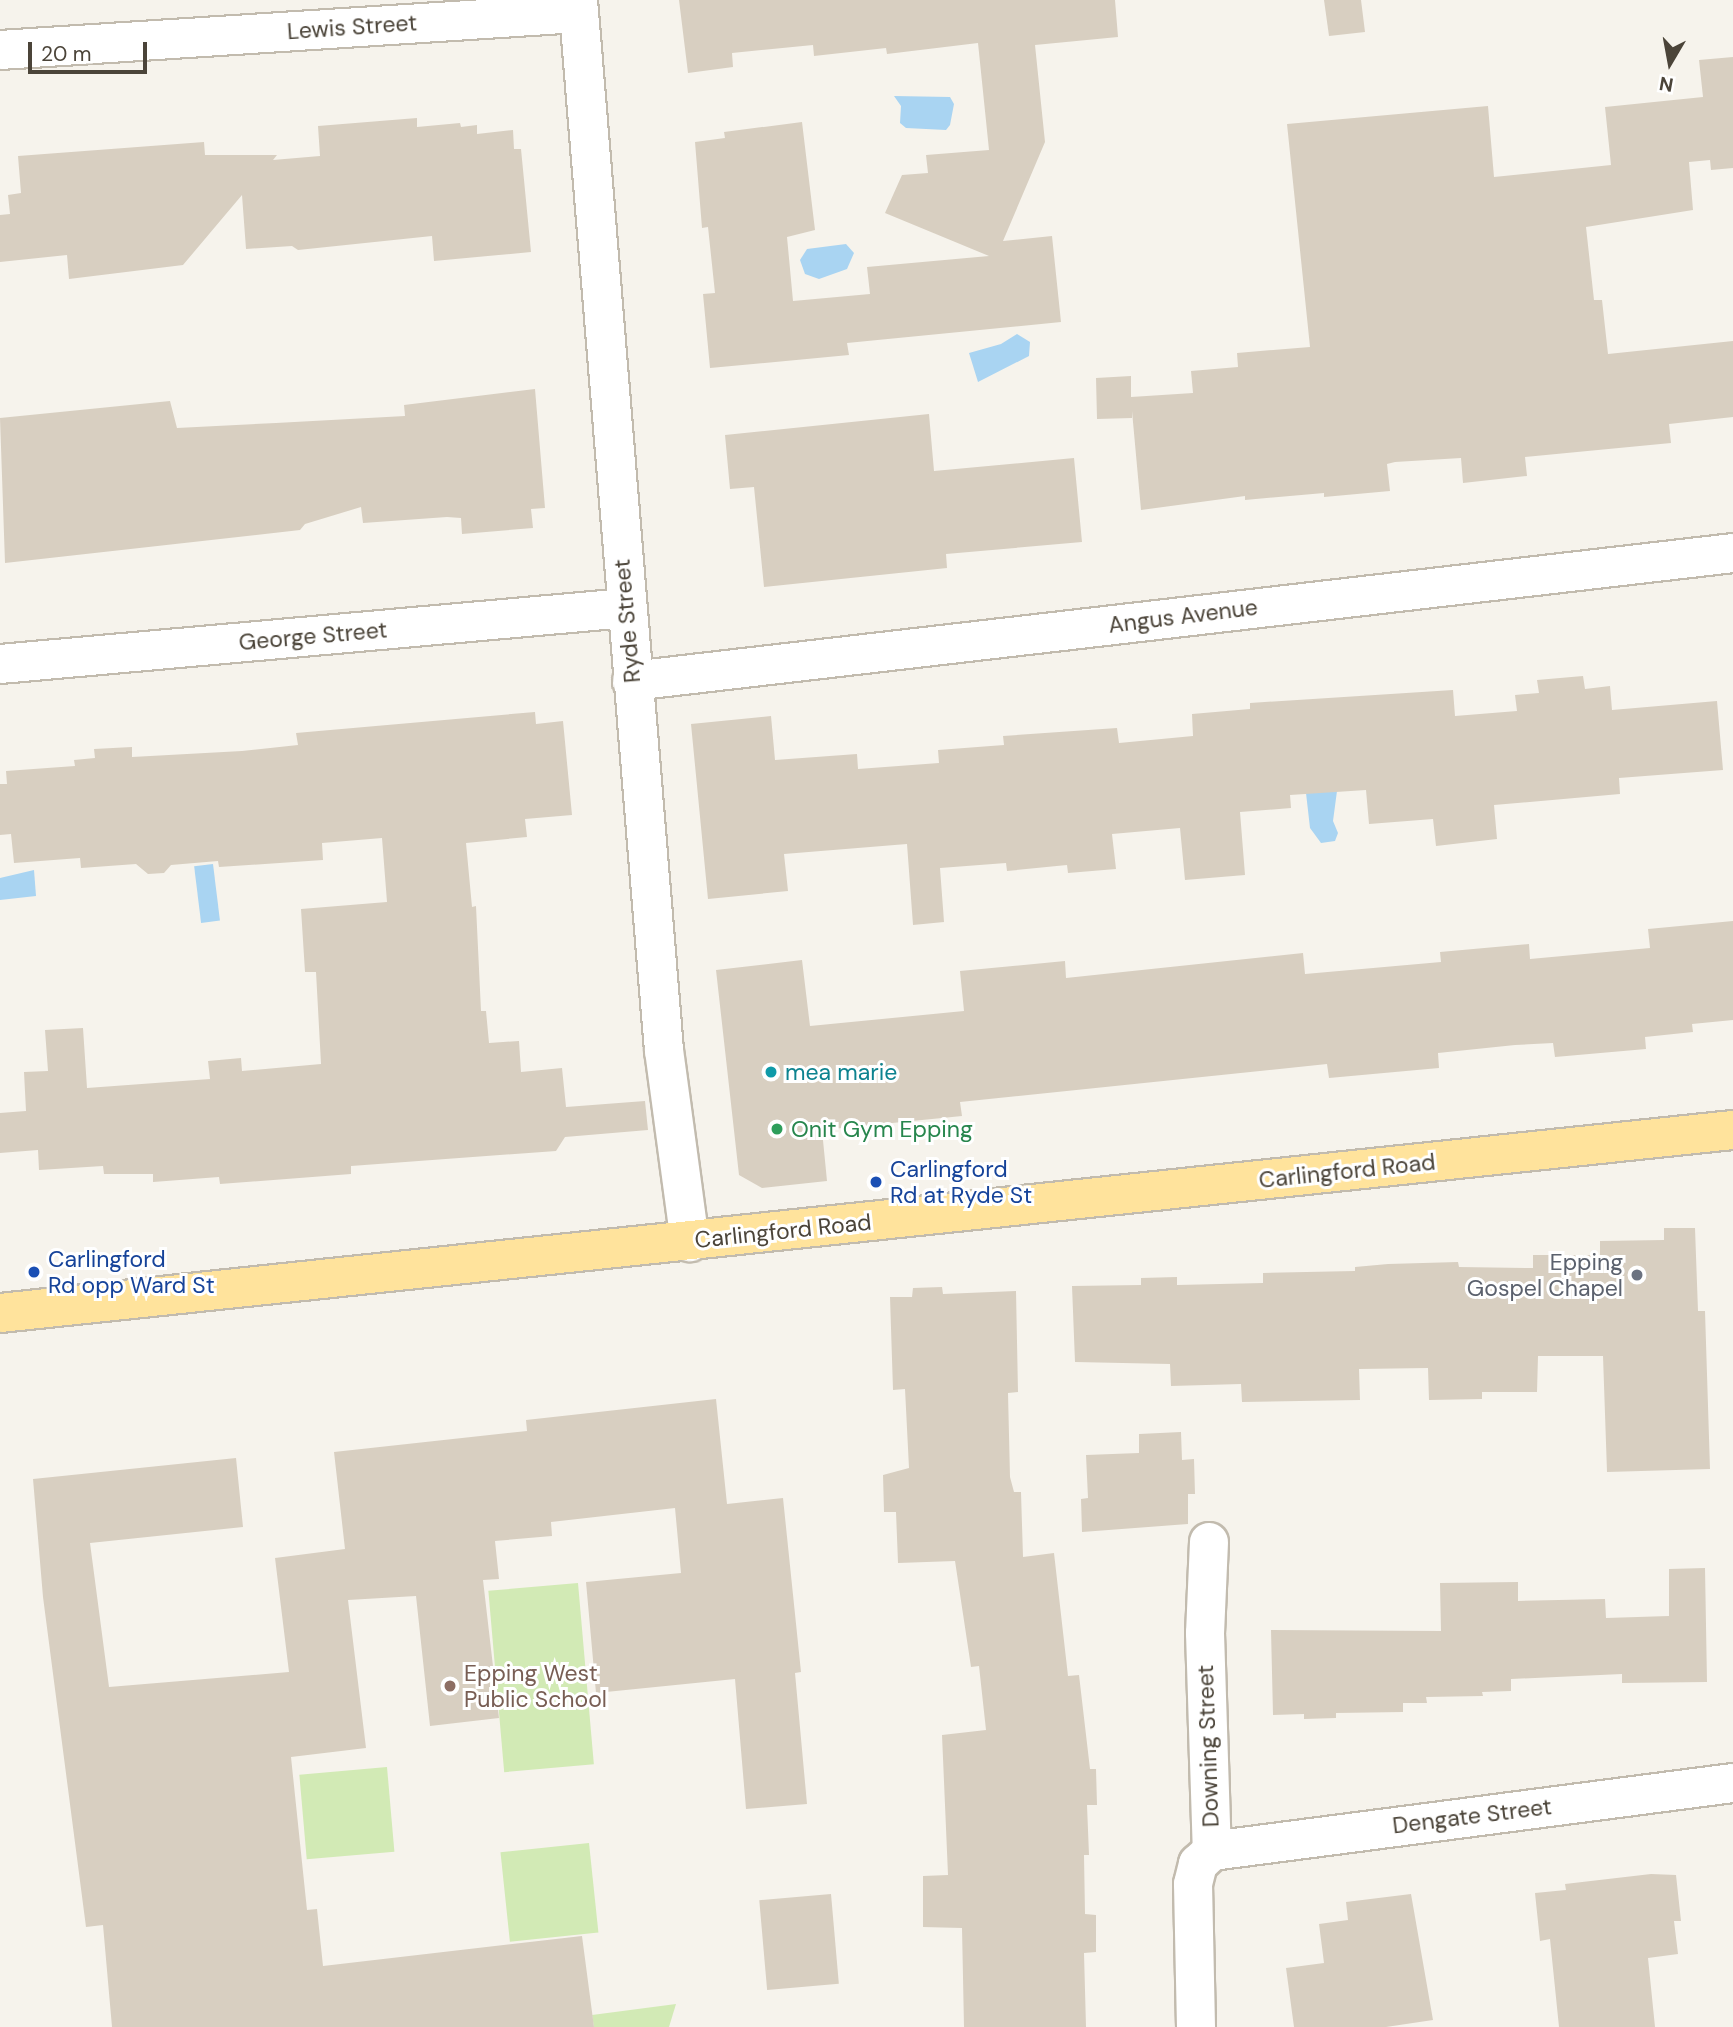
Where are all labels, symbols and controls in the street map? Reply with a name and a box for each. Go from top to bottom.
street label: Lewis Street [286,9,418,45]
scale bar [32,28,150,72]
north arrow [1635,28,1705,98]
text: 20 m [41,40,92,68]
text: N [1657,71,1675,98]
street label: Ryde Street [608,558,646,684]
street label: Angus Avenue [1107,593,1259,639]
street label: George Street [238,616,388,656]
place label: mea marie [785,1058,897,1086]
marker: mea marie [763,1064,779,1080]
place label: Onit Gym Epping [791,1115,973,1143]
marker: Onit Gym Epping [769,1121,785,1137]
street label: Carlingford Road [1257,1148,1437,1194]
place label: Carlingford Rd at Ryde St [890,1155,1032,1209]
marker: Carlingford Rd at Ryde St [868,1174,884,1190]
street label: Carlingford Road [693,1208,873,1254]
place label: Carlingford Rd opp Ward St [48,1245,215,1299]
place label: Epping Gospel Chapel [1467,1248,1623,1302]
marker: Carlingford Rd opp Ward St [26,1264,42,1280]
marker: Epping Gospel Chapel [1629,1267,1645,1283]
place label: Epping West Public School [464,1659,607,1713]
street label: Downing Street [1191,1664,1225,1828]
marker: Epping West Public School [442,1678,458,1694]
street label: Dengate Street [1391,1793,1553,1839]

